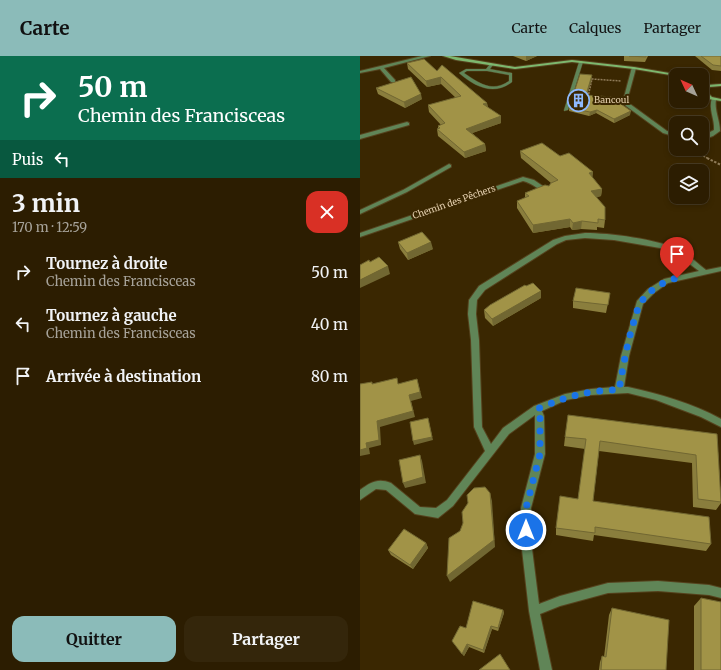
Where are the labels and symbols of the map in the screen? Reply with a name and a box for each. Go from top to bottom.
north arrow [669,68,709,108]
building icon: Bancoul [566,87,592,113]
place label: Bancoul [594,94,629,105]
street label: Chemin des Pêchers [411,182,497,221]
pin [660,237,694,278]
position arrow [505,509,547,551]

